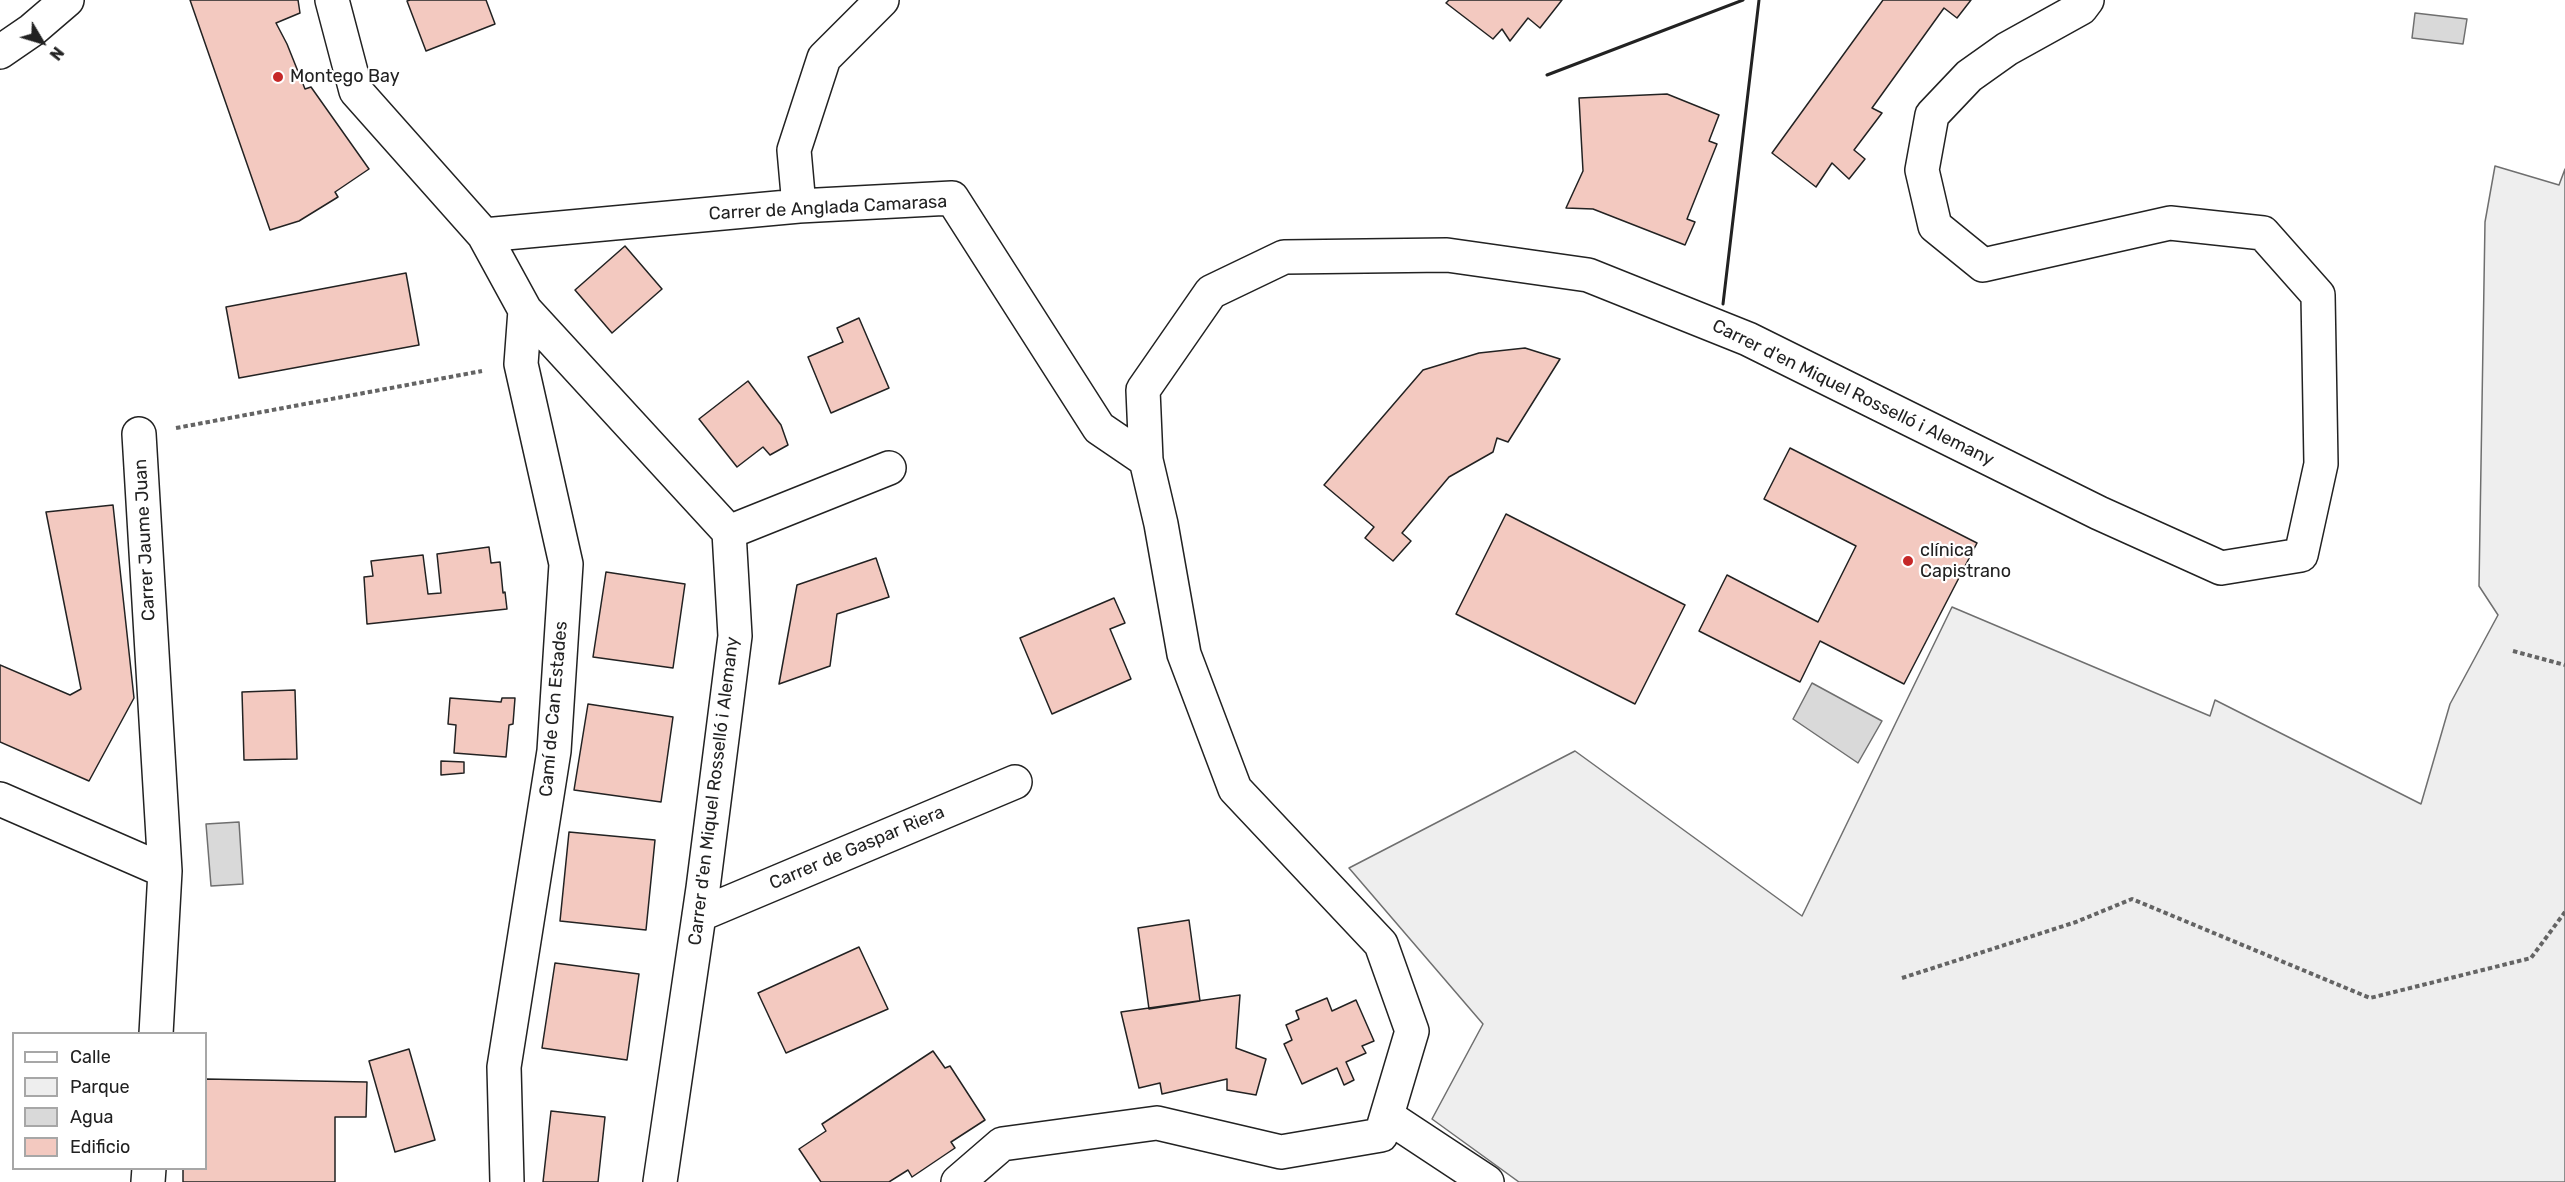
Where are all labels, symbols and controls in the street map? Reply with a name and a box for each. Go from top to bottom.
north arrow [12,12,72,72]
text: N [46,43,68,64]
place label: Montego Bay [290,66,400,88]
marker: Montego Bay [271,70,285,84]
street label: Carrer de Anglada Camarasa [708,191,948,225]
street label: Carrer d'en Miquel Rosselló i Alemany [1708,315,1998,471]
street label: Carrer Jaume Juan [130,458,160,622]
place label: clínica Capistrano [1920,540,2011,582]
marker: clínica Capistrano [1901,554,1915,568]
street label: Camí de Can Estades [536,620,572,798]
street label: Carrer d'en Miquel Rosselló i Alemany [684,635,744,947]
street label: Carrer de Gaspar Riera [766,801,948,895]
legend [12,1032,207,1170]
text: Calle [70,1046,111,1068]
text: Parque [70,1076,130,1098]
text: Agua [70,1106,113,1128]
text: Edificio [70,1136,130,1158]

